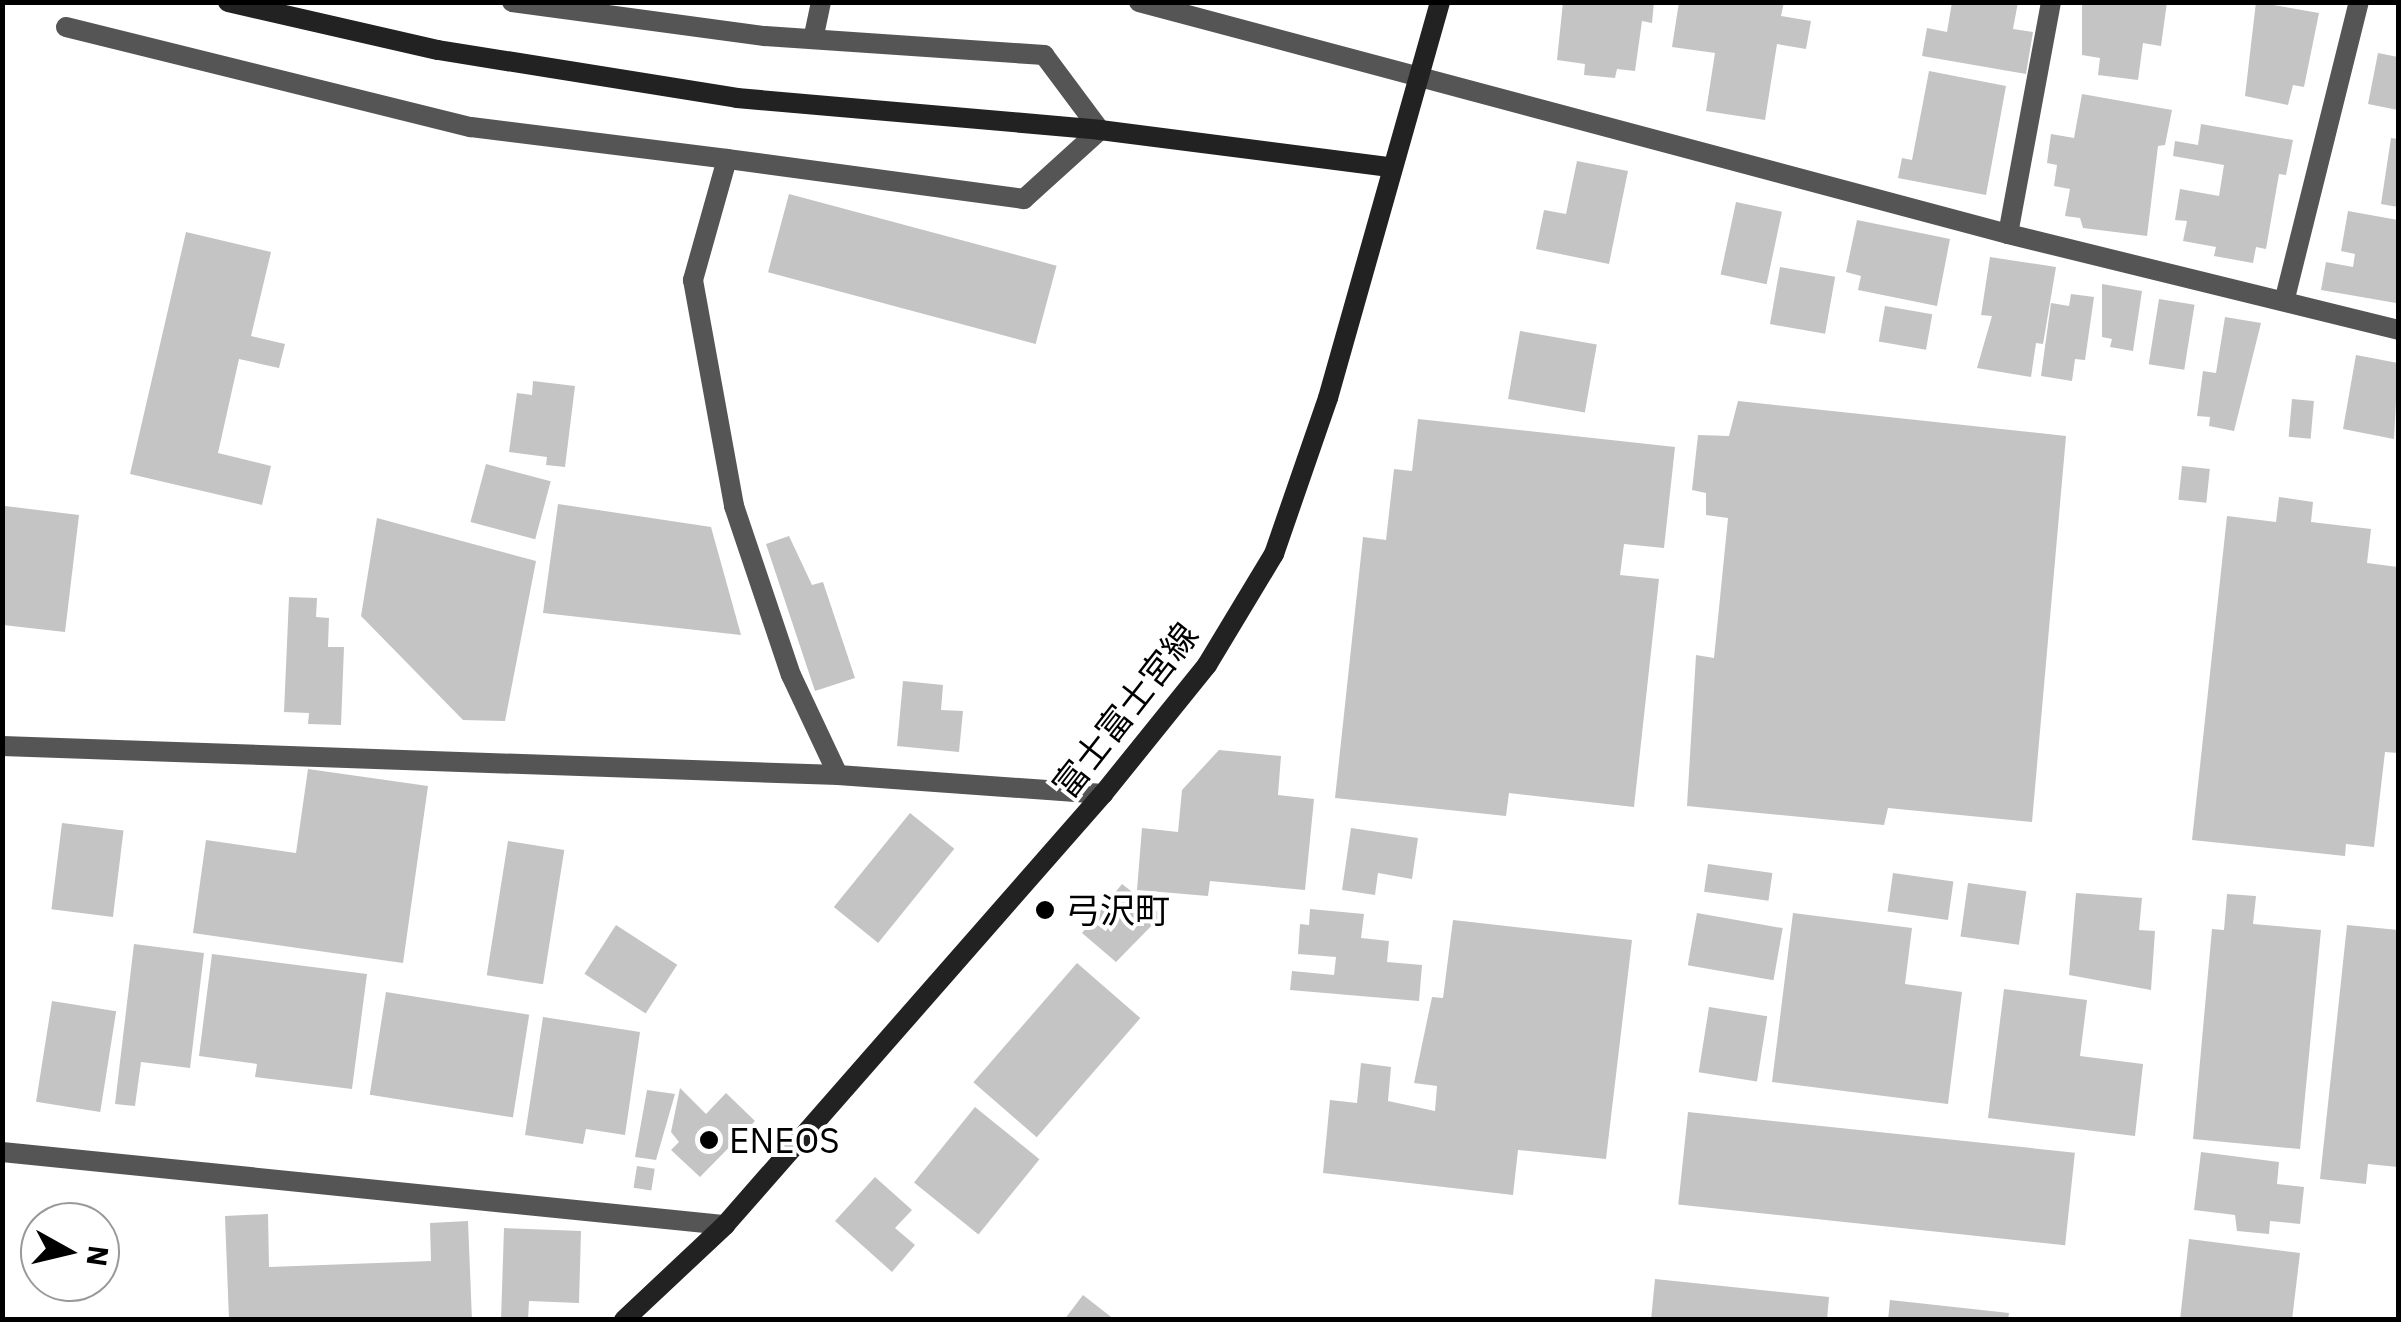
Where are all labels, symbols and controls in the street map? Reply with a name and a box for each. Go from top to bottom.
street label: 富士富士宮線 [1044,614,1206,806]
place label: 弓沢町 [1065,889,1170,931]
marker: 弓沢町 [1034,899,1056,921]
place label: ENEOS [729,1119,840,1161]
marker: ENEOS [698,1129,720,1151]
north arrow [20,1202,120,1302]
text: N [78,1243,118,1269]

